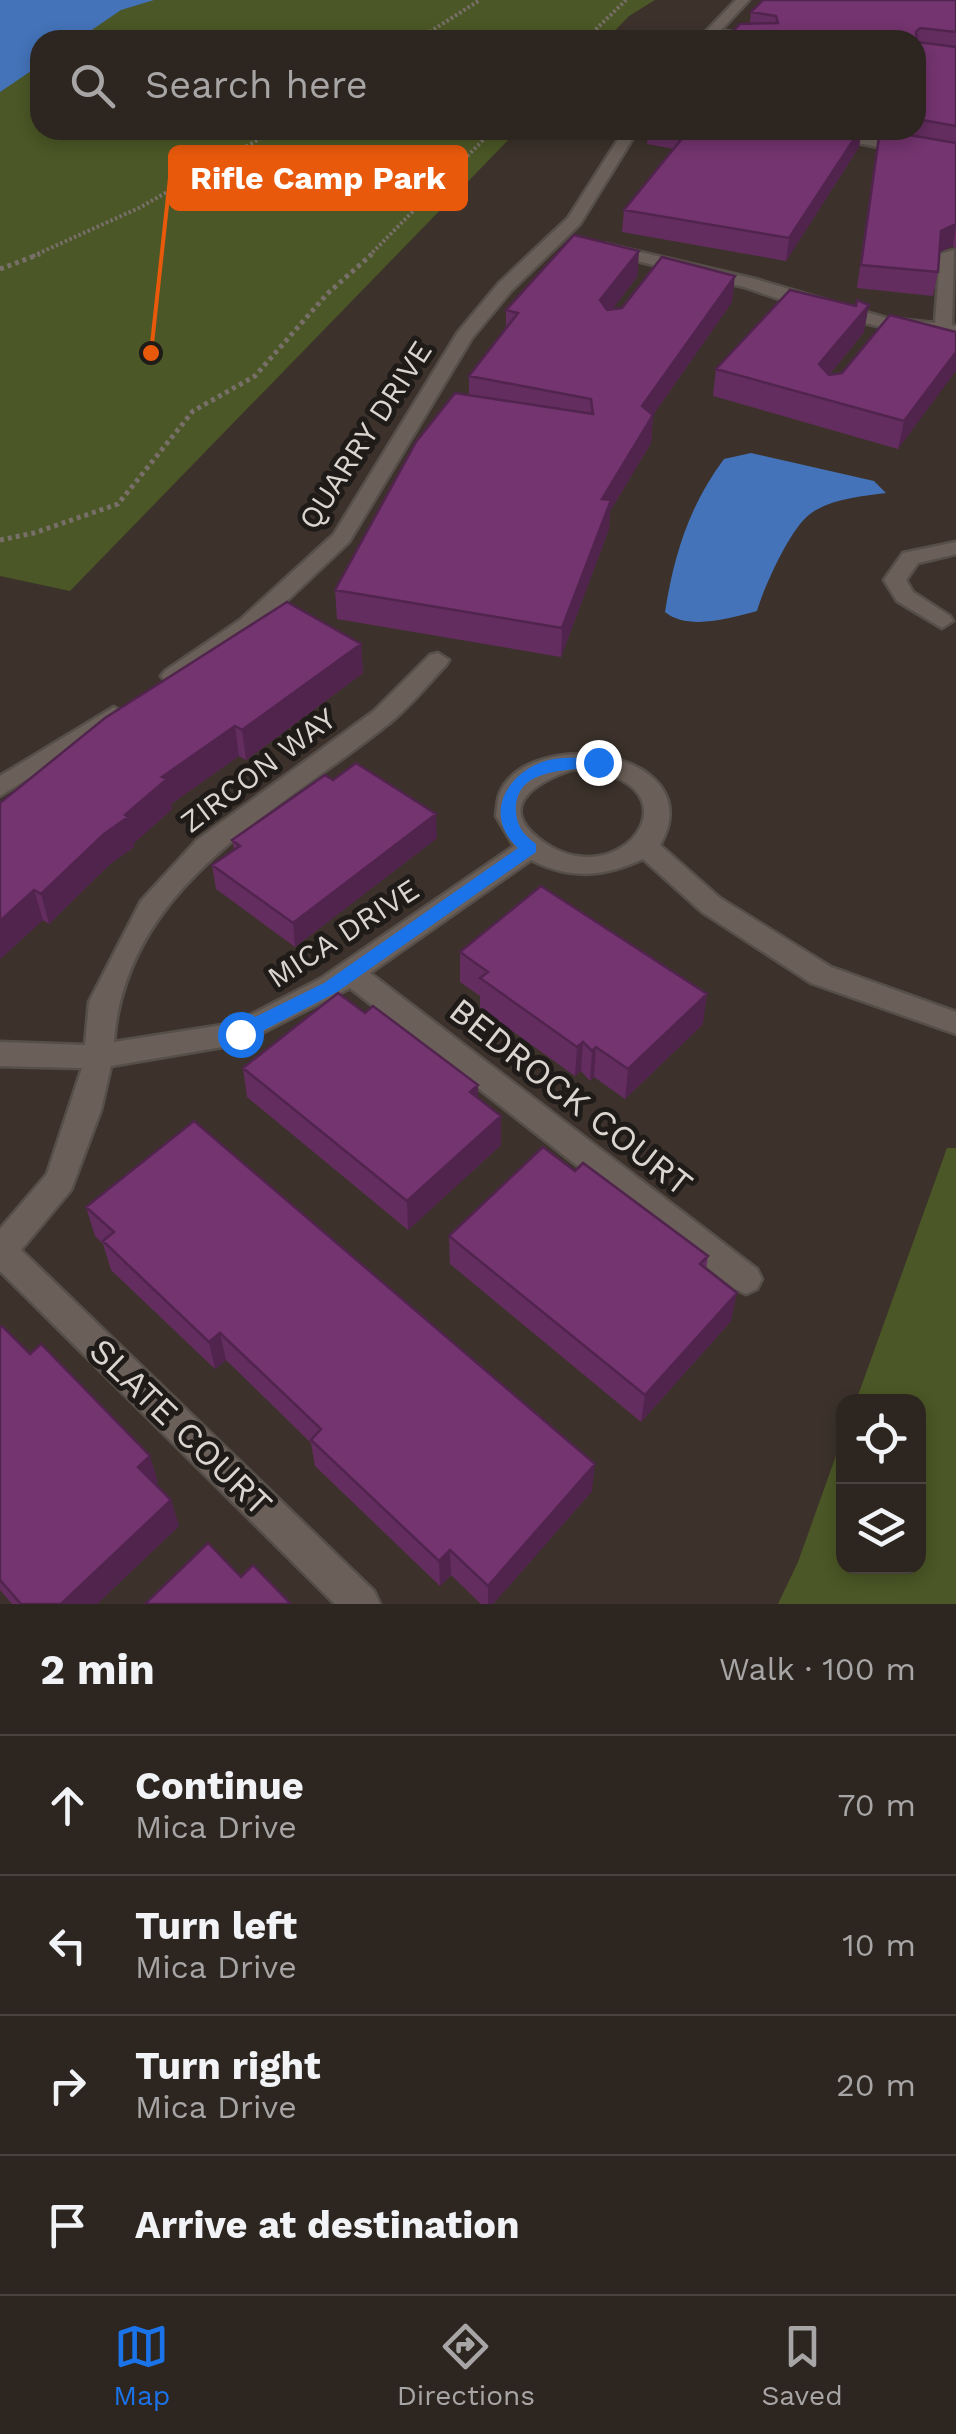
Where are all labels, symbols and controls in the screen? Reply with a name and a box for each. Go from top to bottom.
search box [30,30,926,140]
icon: search [65,58,120,113]
text: Search here [145,63,368,107]
callout: Rifle Camp Park [170,147,466,209]
text: Rifle Camp Park [190,159,446,197]
street label: QUARRY DRIVE [291,334,439,536]
street label: ZIRCON WAY [174,700,342,840]
route end [576,740,622,786]
street label: MICA DRIVE [261,871,425,995]
street label: BEDROCK COURT [441,989,701,1205]
route start [218,1012,264,1058]
street label: SLATE COURT [81,1329,281,1525]
map controls [836,1394,926,1574]
button: locate [836,1394,926,1484]
button: layers [836,1484,926,1574]
text: 2 min [40,1645,155,1694]
text: Walk · 100 m [719,1650,916,1688]
text: Continue [135,1764,304,1808]
icon: ahead [40,1778,95,1833]
text: 70 m [837,1786,916,1824]
text: Mica Drive [135,1808,297,1846]
text: Turn left [135,1904,297,1948]
icon: left [40,1918,95,1973]
text: 10 m [842,1926,916,1964]
text: Mica Drive [135,1948,297,1986]
text: Turn right [135,2044,321,2088]
icon: right [40,2058,95,2113]
text: 20 m [836,2066,916,2104]
text: Mica Drive [135,2088,297,2126]
icon: arrive [40,2198,95,2253]
text: Arrive at destination [135,2203,520,2247]
tab: Map [113,2319,170,2412]
tab: Directions [397,2319,535,2412]
tab: Saved [761,2319,843,2412]

